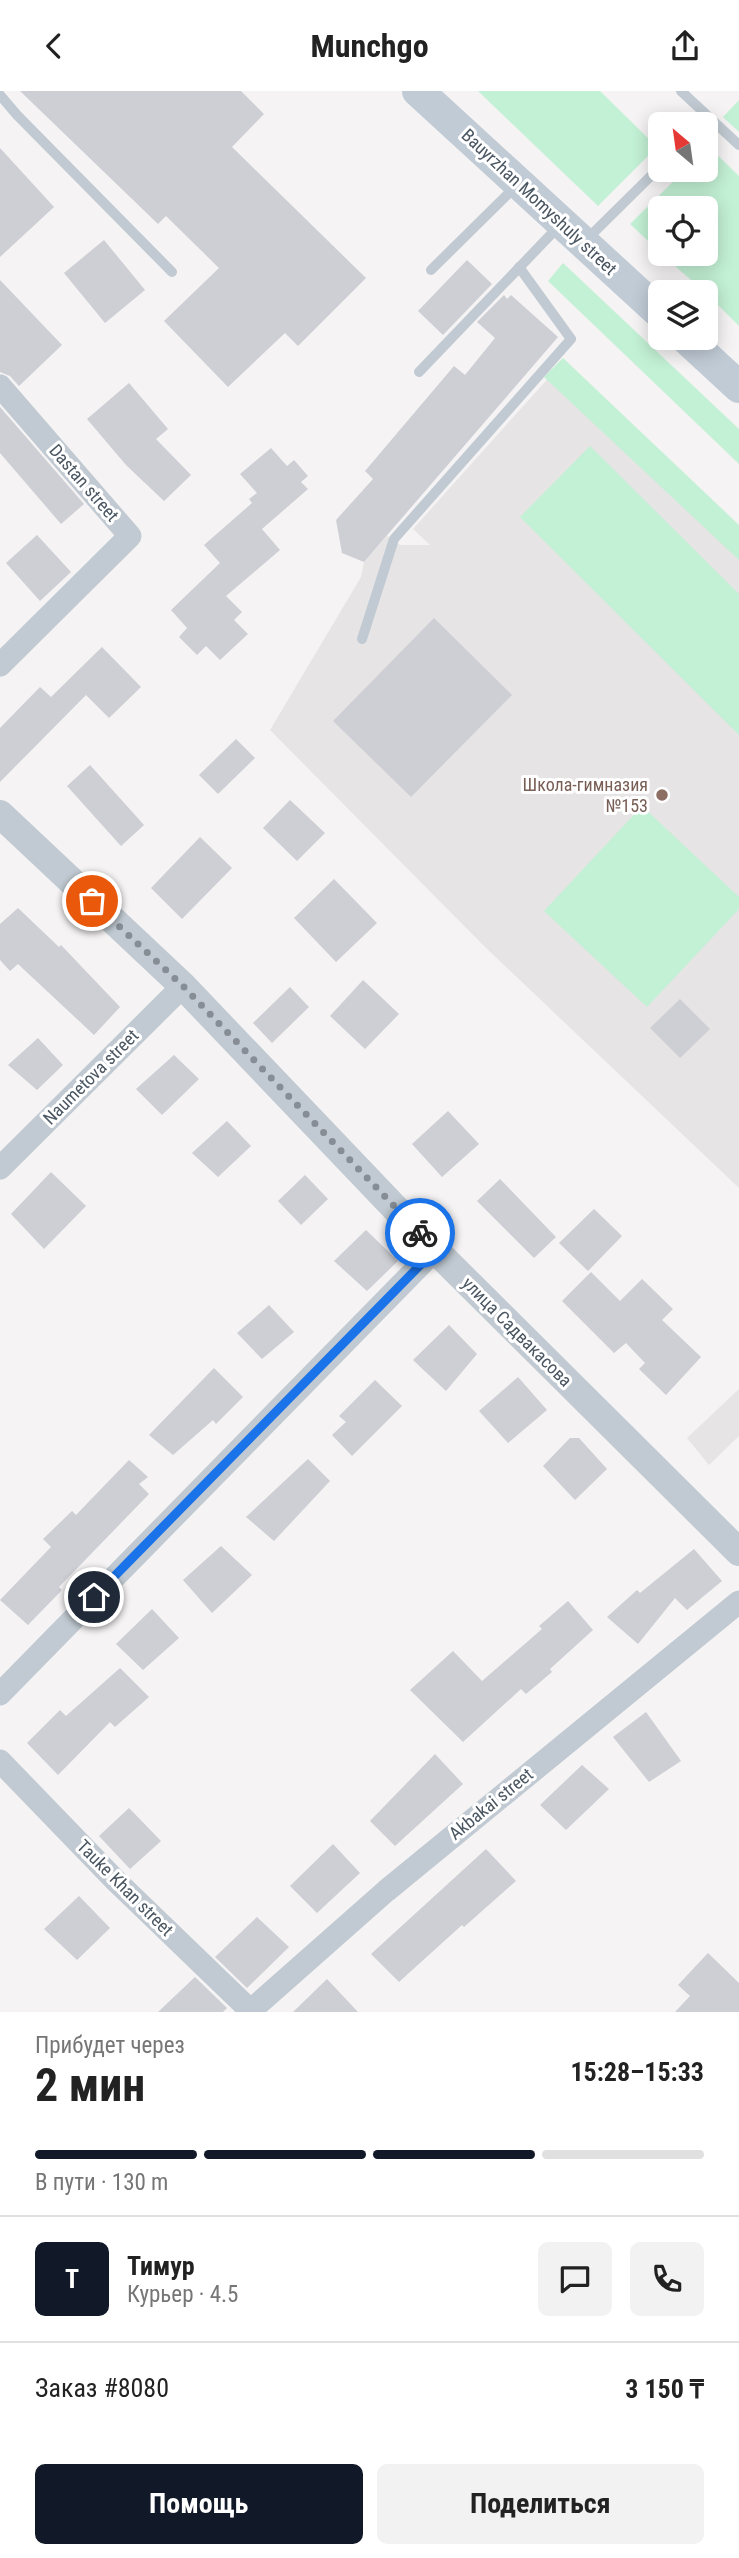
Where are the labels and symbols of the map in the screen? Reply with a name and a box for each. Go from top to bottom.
north arrow [648,112,718,182]
street label: Bauyrzhan Momyshuly street [457,124,621,279]
street label: Dastan street [45,440,123,525]
place label: Школа-гимназия №153 [523,774,648,816]
marker: Школа-гимназия №153 [654,787,670,803]
pin [62,871,122,931]
street label: Naumetova street [39,1025,143,1129]
courier [385,1198,455,1268]
street label: улица Садвакасова [458,1273,576,1391]
pin [64,1567,124,1627]
street label: Akbakai street [444,1763,537,1844]
street label: Tauke Khan street [73,1835,178,1940]

